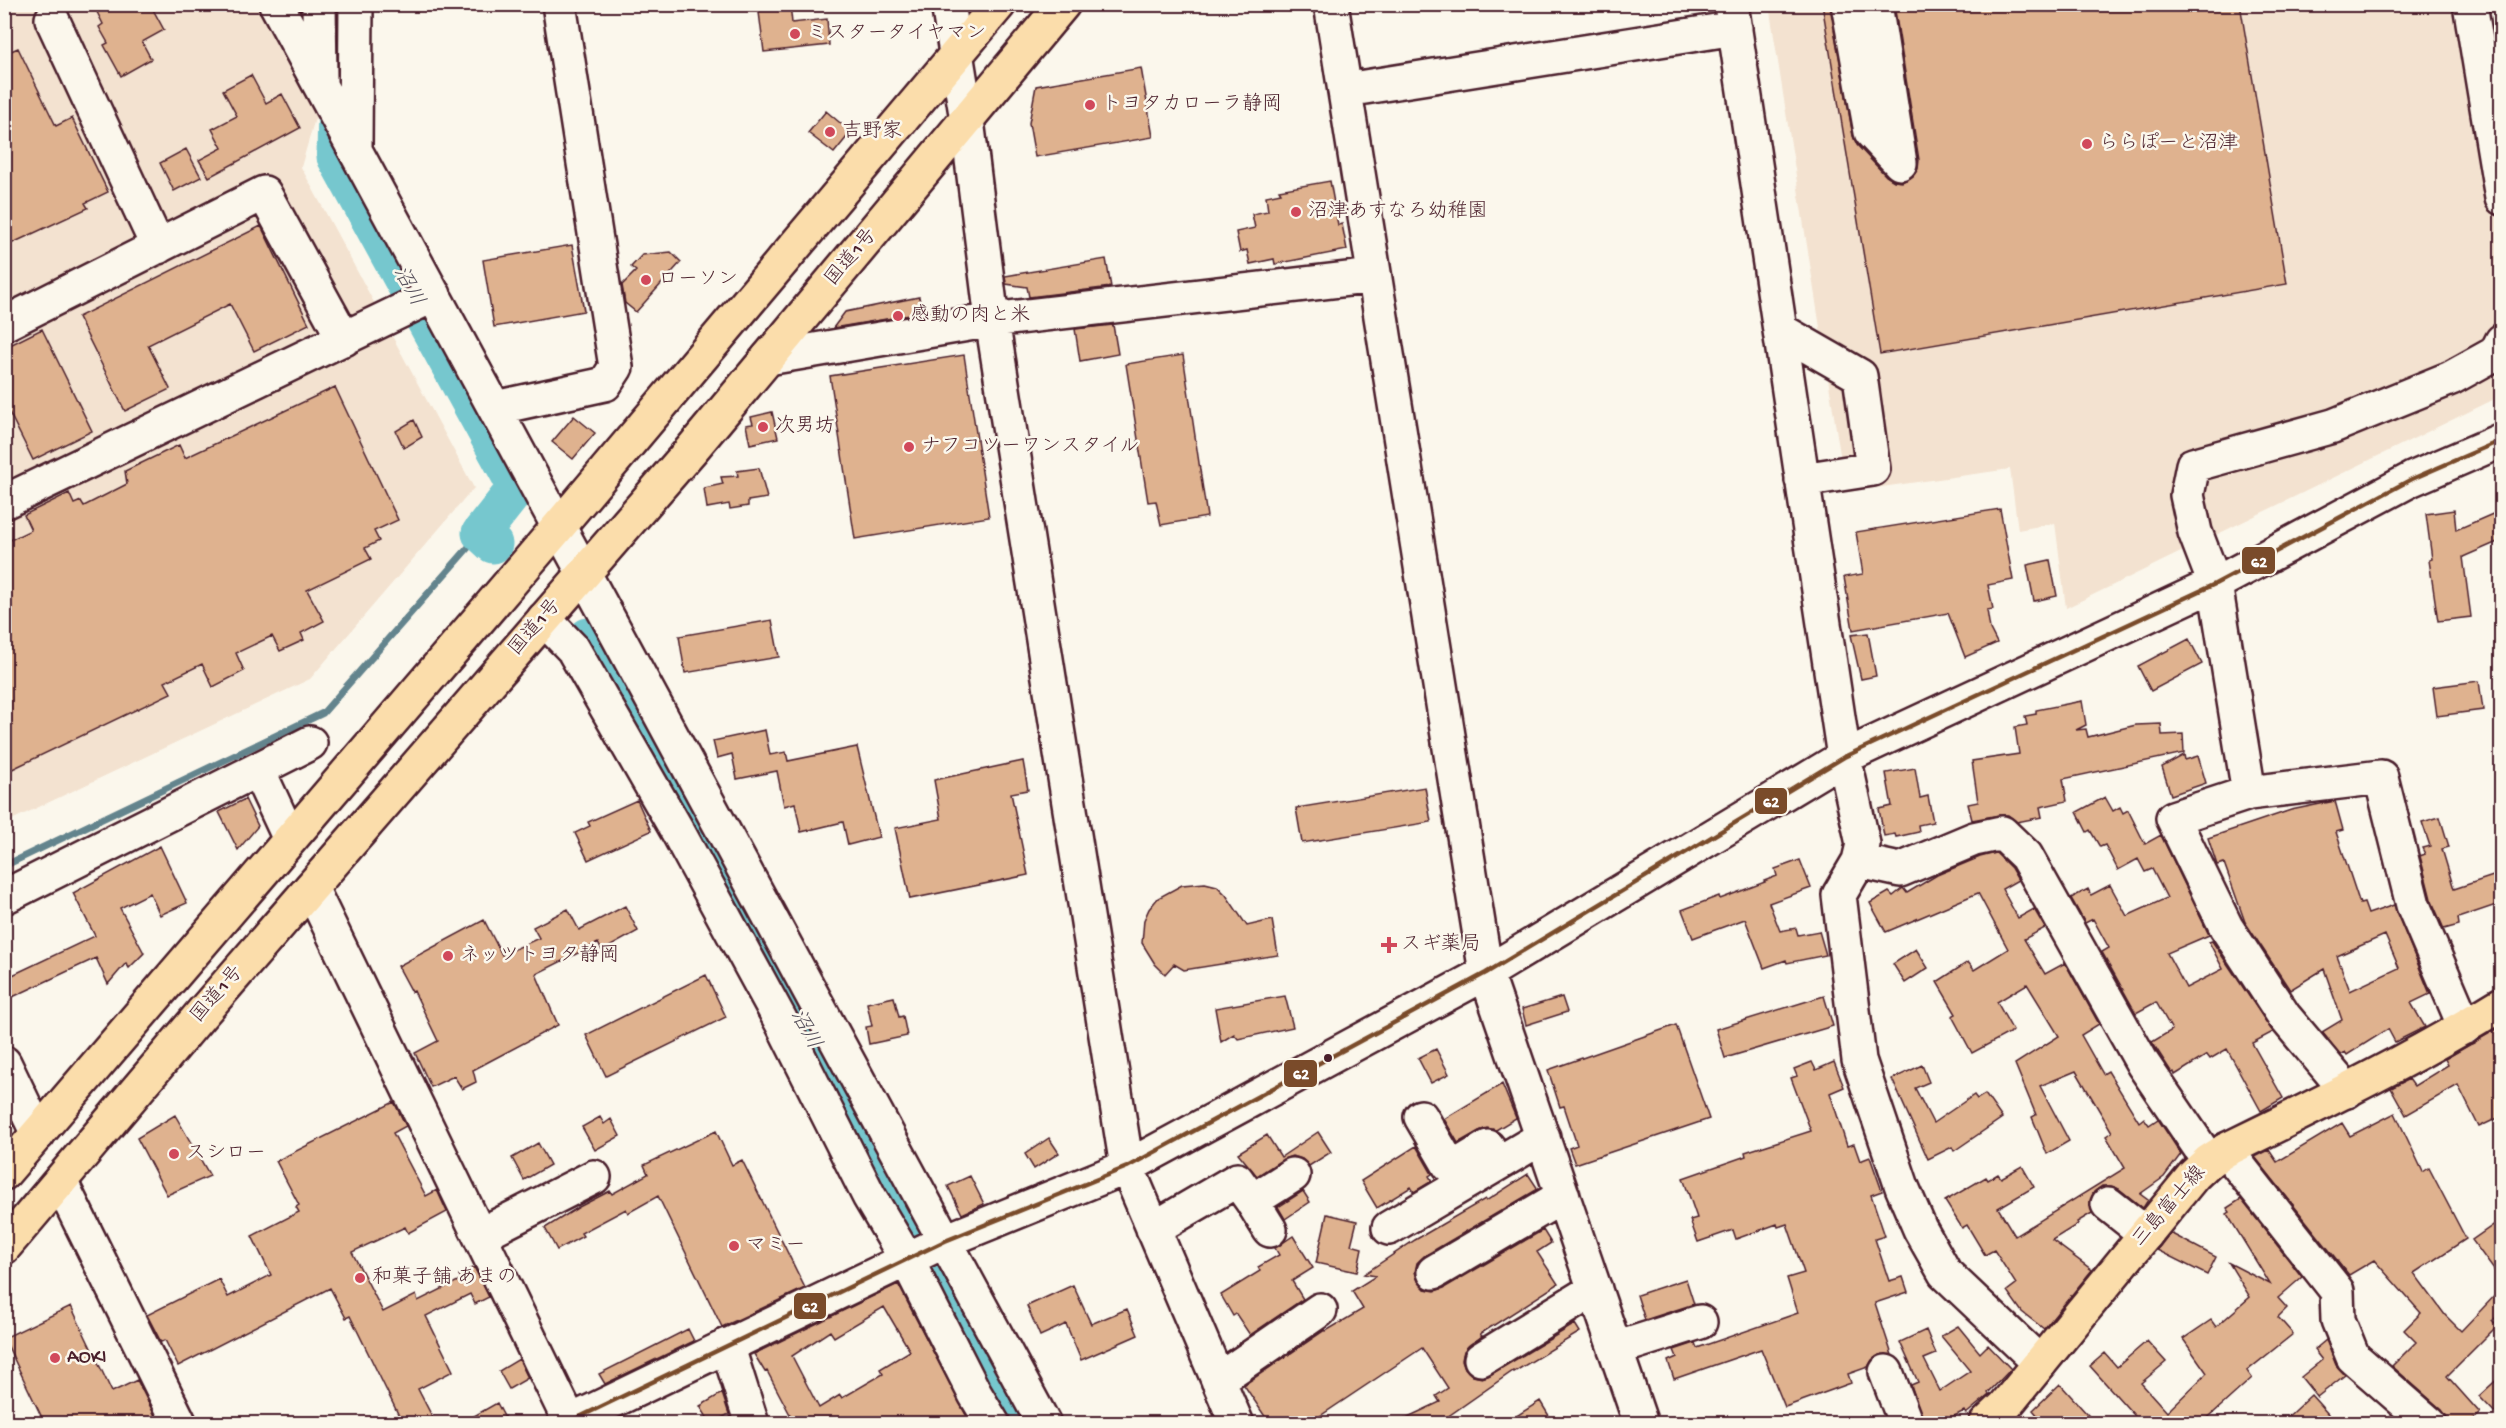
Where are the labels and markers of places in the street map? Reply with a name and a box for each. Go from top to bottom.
place label: ミスタータイヤマン [807,23,986,46]
marker: ミスタータイヤマン [788,27,802,41]
place label: トヨタカローラ静岡 [1102,92,1282,117]
marker: トヨタカローラ静岡 [1083,98,1097,112]
place label: 吉野家 [842,120,902,144]
marker: 吉野家 [823,125,837,139]
place label: ららぽーと沼津 [2099,131,2238,156]
marker: ららぽーと沼津 [2080,137,2094,151]
place label: 沼津あすなろ幼稚園 [1308,199,1488,224]
marker: 沼津あすなろ幼稚園 [1289,205,1303,219]
place label: ローソン [658,269,738,292]
marker: ローソン [639,273,653,287]
place label: 感動の肉と米 [910,303,1030,328]
marker: 感動の肉と米 [891,309,905,323]
place label: 次男坊 [775,414,835,439]
marker: 次男坊 [756,420,770,434]
place label: ナフコツーワンスタイル [921,436,1139,459]
marker: ナフコツーワンスタイル [902,440,916,454]
place label: スギ薬局 [1401,932,1481,957]
marker: スギ薬局 [1382,938,1396,952]
place label: ネッツトヨタ静岡 [460,943,619,968]
marker: ネッツトヨタ静岡 [441,949,455,963]
unlabelled marker [1322,1052,1334,1064]
place label: スシロー [186,1143,266,1166]
marker: スシロー [167,1147,181,1161]
place label: マミー [746,1235,806,1258]
marker: マミー [727,1239,741,1253]
place label: 和菓子舗 あまの [372,1265,517,1290]
marker: 和菓子舗 あまの [353,1271,367,1285]
place label: AOKI [67,1347,107,1370]
marker: AOKI [48,1351,62,1365]

